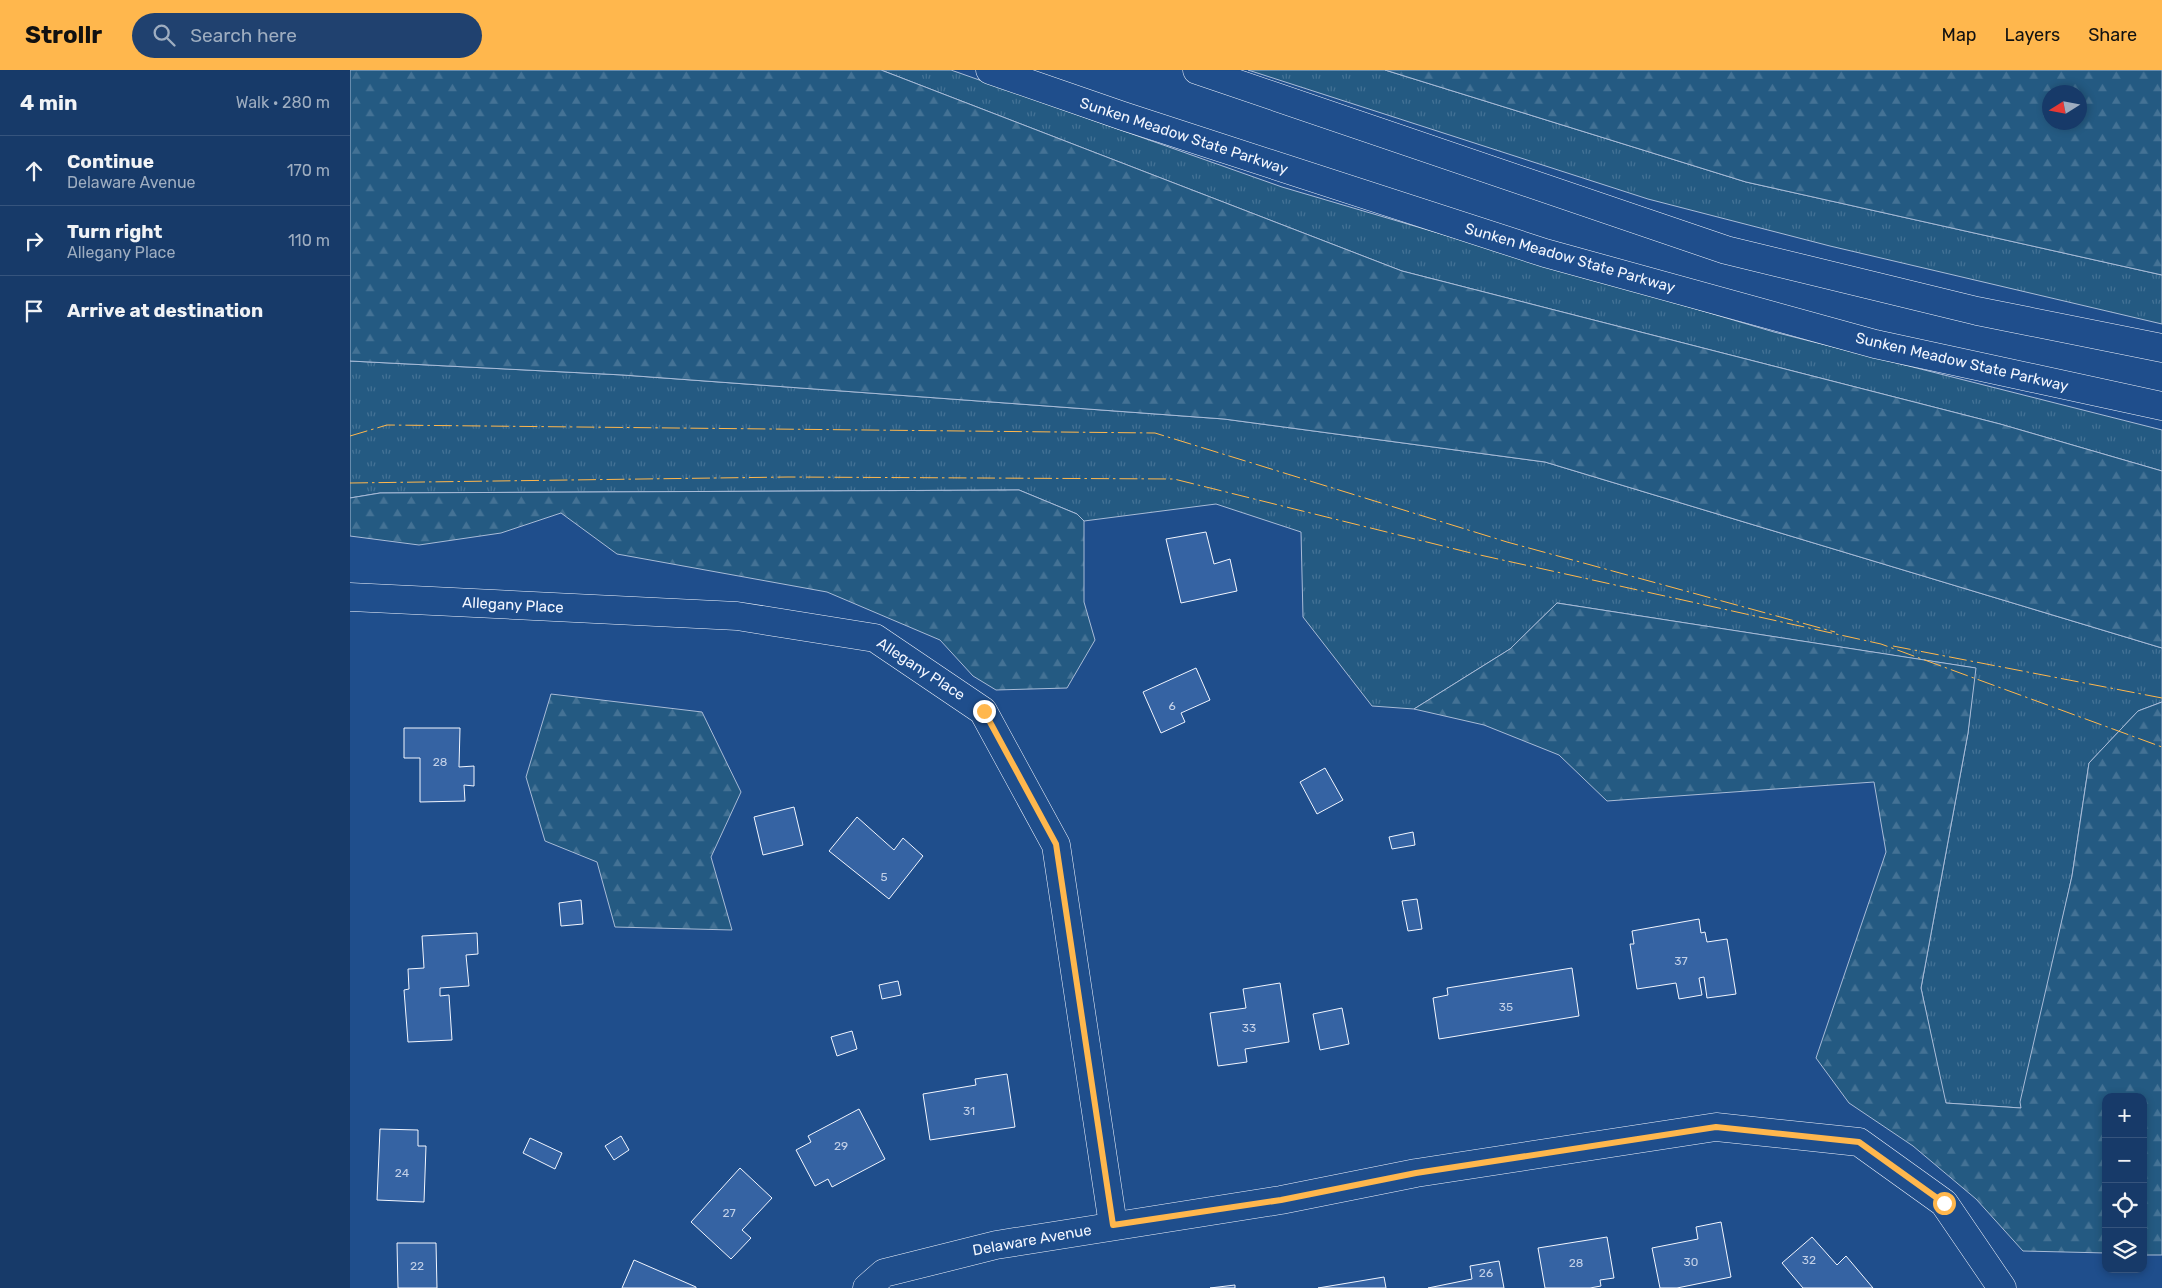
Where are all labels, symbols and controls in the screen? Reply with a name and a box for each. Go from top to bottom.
search box [132,13,482,58]
text: Strollr [25,21,102,49]
icon: search [150,21,178,49]
text: Search here [190,24,297,47]
text: Map [1942,24,1977,46]
text: Layers [2005,24,2060,46]
text: Share [2088,24,2137,46]
north arrow [2042,85,2087,130]
text: 4 min [20,90,78,115]
text: Walk · 280 m [236,93,330,112]
street label: Sunken Meadow State Parkway [1078,94,1290,178]
text: Continue [67,150,154,173]
icon: ahead [20,157,48,185]
text: 170 m [287,161,330,180]
text: Delaware Avenue [67,173,196,192]
street label: Sunken Meadow State Parkway [1463,219,1677,297]
text: Turn right [67,220,162,243]
icon: right [20,227,48,255]
text: 110 m [288,231,330,250]
text: Allegany Place [67,243,175,262]
icon: arrive [20,297,48,325]
text: Arrive at destination [67,299,263,322]
street label: Sunken Meadow State Parkway [1854,329,2070,395]
street label: Allegany Place [462,593,564,617]
street label: Allegany Place [873,634,969,704]
house number: 6 [1168,699,1176,713]
route end [973,700,996,723]
house number: 28 [433,755,447,769]
house number: 5 [880,870,888,884]
house number: 37 [1674,954,1688,968]
house number: 35 [1499,1000,1513,1014]
house number: 33 [1242,1021,1256,1035]
map controls [2102,1093,2147,1273]
button: + [2102,1093,2147,1138]
house number: 31 [963,1104,975,1118]
button: − [2102,1138,2147,1183]
house number: 29 [834,1139,848,1153]
house number: 24 [395,1166,410,1180]
button: locate [2102,1183,2147,1228]
route start [1933,1192,1956,1215]
house number: 27 [722,1206,736,1220]
street label: Delaware Avenue [971,1221,1093,1259]
button: layers [2102,1228,2147,1273]
house number: 32 [1802,1253,1816,1267]
house number: 30 [1684,1255,1698,1269]
house number: 28 [1569,1256,1583,1270]
house number: 22 [410,1259,424,1273]
house number: 26 [1479,1266,1493,1280]

